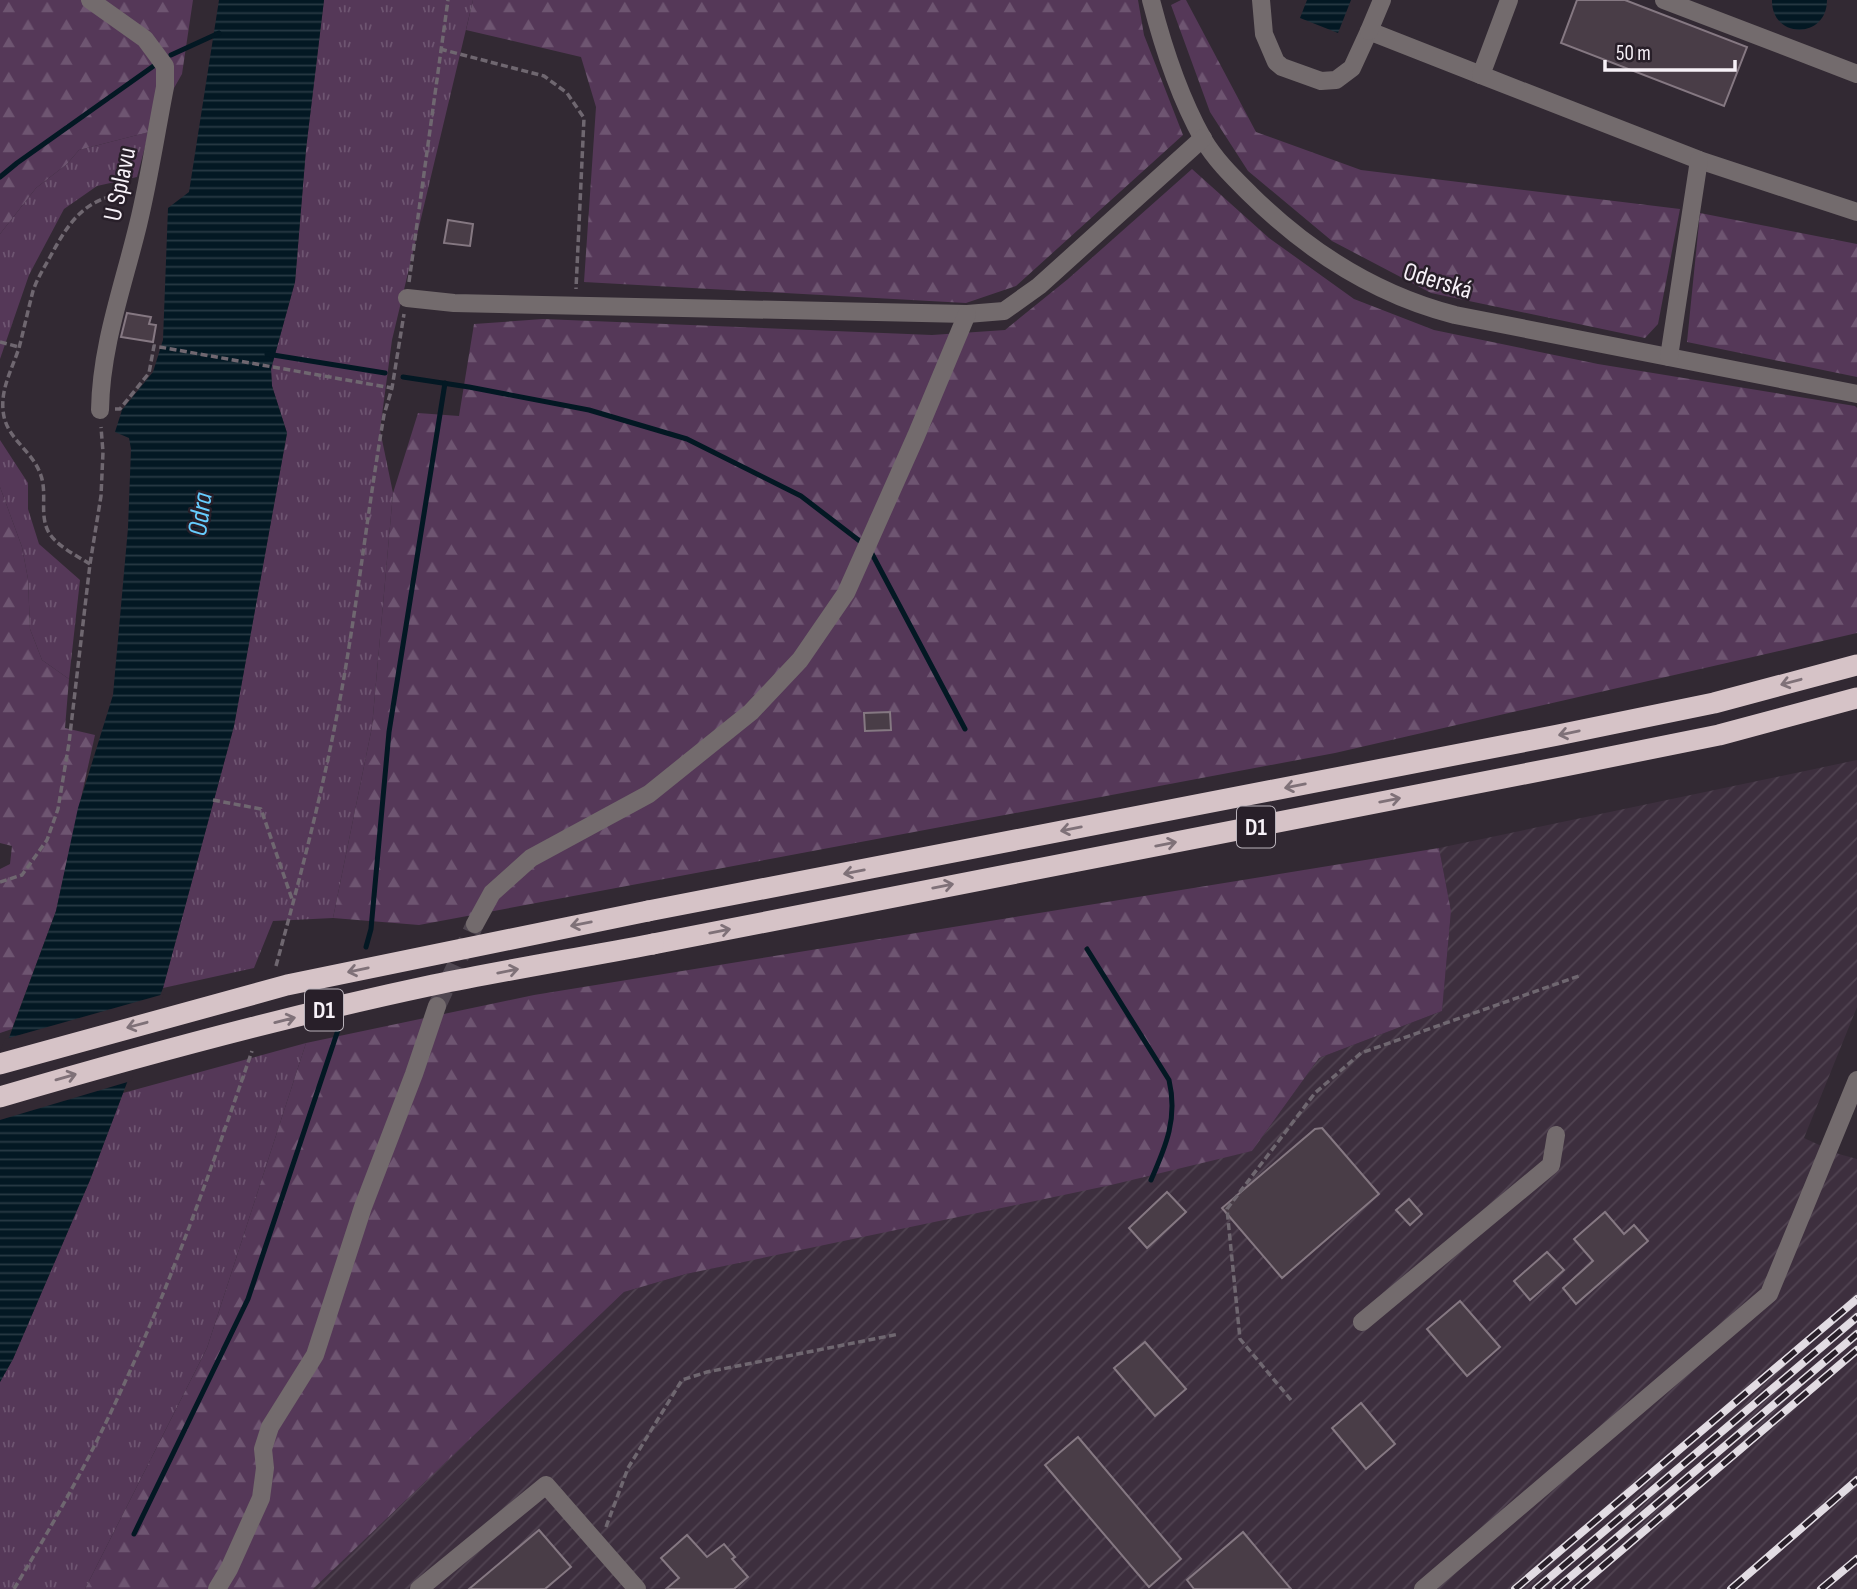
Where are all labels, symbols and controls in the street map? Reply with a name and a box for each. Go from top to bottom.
scale bar [1605,28,1734,72]
text: 50 m [1616,41,1651,66]
street label: U Splavu [98,145,143,224]
street label: Oderská [1399,256,1476,307]
water label: Odra [181,490,220,538]
one-way arrow [1780,677,1802,690]
one-way arrow [1558,726,1581,740]
one-way arrow [1284,780,1307,793]
one-way arrow [1378,793,1401,807]
road number: D1 [1237,806,1275,848]
one-way arrow [1060,823,1083,837]
one-way arrow [1154,837,1177,850]
one-way arrow [843,865,866,879]
one-way arrow [931,879,954,893]
one-way arrow [570,918,593,932]
one-way arrow [708,923,731,937]
one-way arrow [347,964,370,978]
one-way arrow [496,964,519,977]
road number: D1 [305,990,343,1030]
one-way arrow [274,1012,296,1025]
one-way arrow [126,1019,148,1032]
one-way arrow [54,1070,76,1083]

